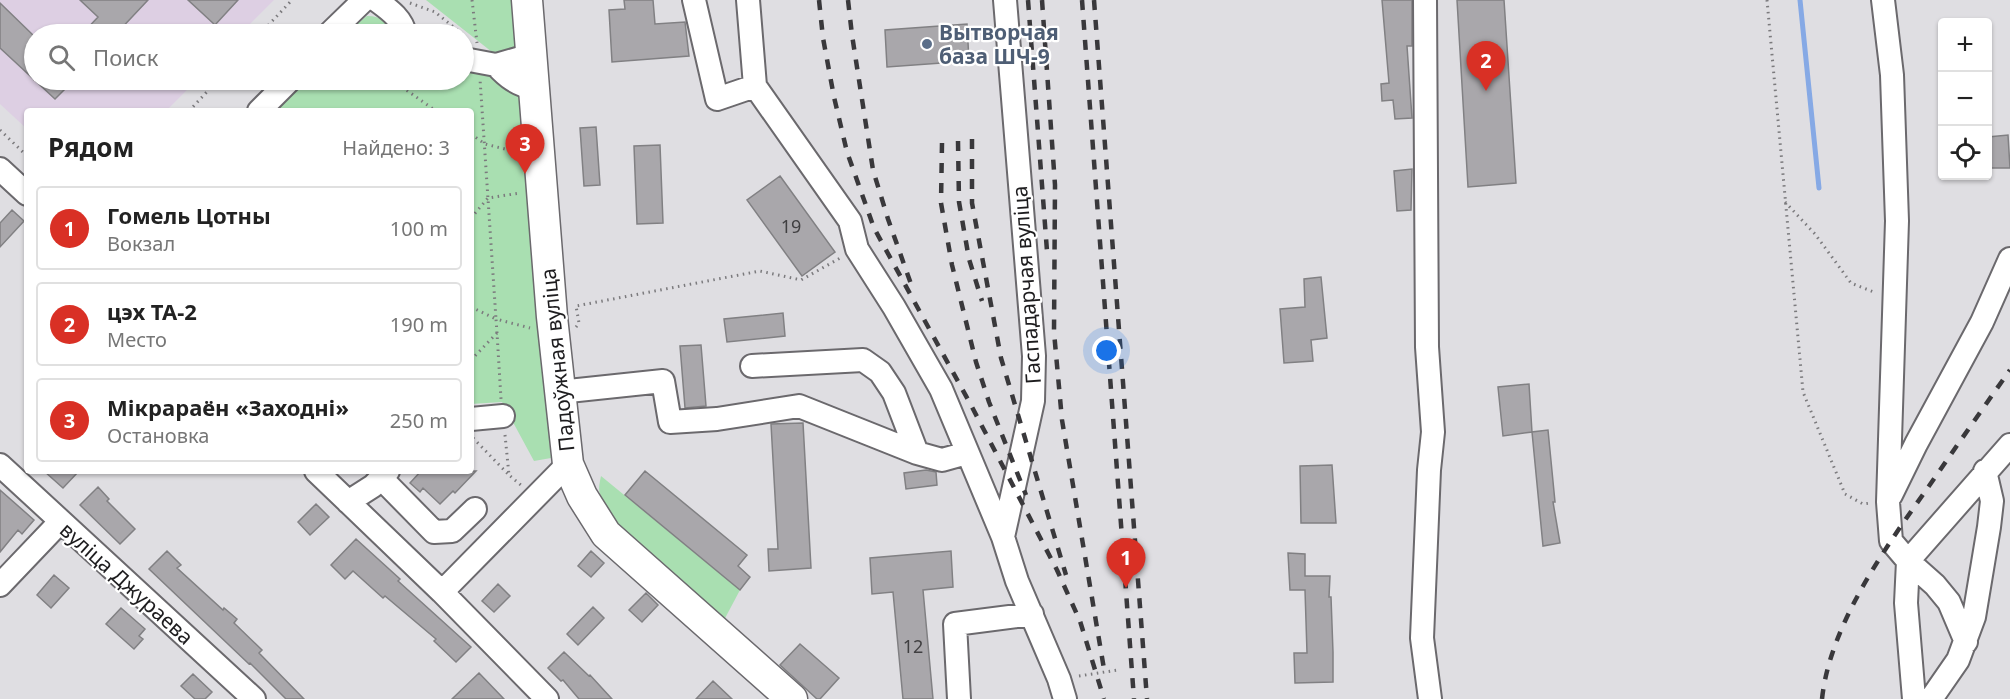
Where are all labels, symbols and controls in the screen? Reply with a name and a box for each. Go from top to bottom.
place label: Вытворчая база ШЧ-9 [939,18,1059,70]
map controls [1938,18,1992,180]
button: + [1938,18,1992,72]
search box [24,24,474,90]
marker: Вытворчая база ШЧ-9 [920,37,934,51]
icon: search [45,41,78,74]
text: Поиск [93,42,158,72]
pin: 2 [1466,42,1506,91]
button: − [1938,72,1992,126]
pin: 3 [506,124,544,174]
button: locate [1938,126,1992,180]
text: Рядом [48,129,134,165]
text: Найдено: 3 [342,134,450,161]
street label: Гаспадарчая вуліца [1005,185,1047,385]
text: Гомель Цотны [107,200,271,230]
house number: 19 [781,214,801,238]
text: 1 [64,215,75,242]
text: 100 m [390,215,448,242]
text: Вокзал [107,230,175,257]
street label: Падоўжная вуліца [533,267,581,453]
text: цэх ТА-2 [107,296,197,326]
text: 2 [64,311,75,338]
text: 190 m [390,311,448,338]
text: Место [107,326,167,353]
your location [1092,336,1121,365]
text: Мікрараён «Заходні» [107,392,349,422]
text: 3 [64,407,75,434]
text: 250 m [390,407,448,434]
text: Остановка [107,422,209,449]
street label: вуліца Джураева [54,516,200,650]
pin: 1 [1106,538,1146,588]
house number: 12 [903,634,923,658]

